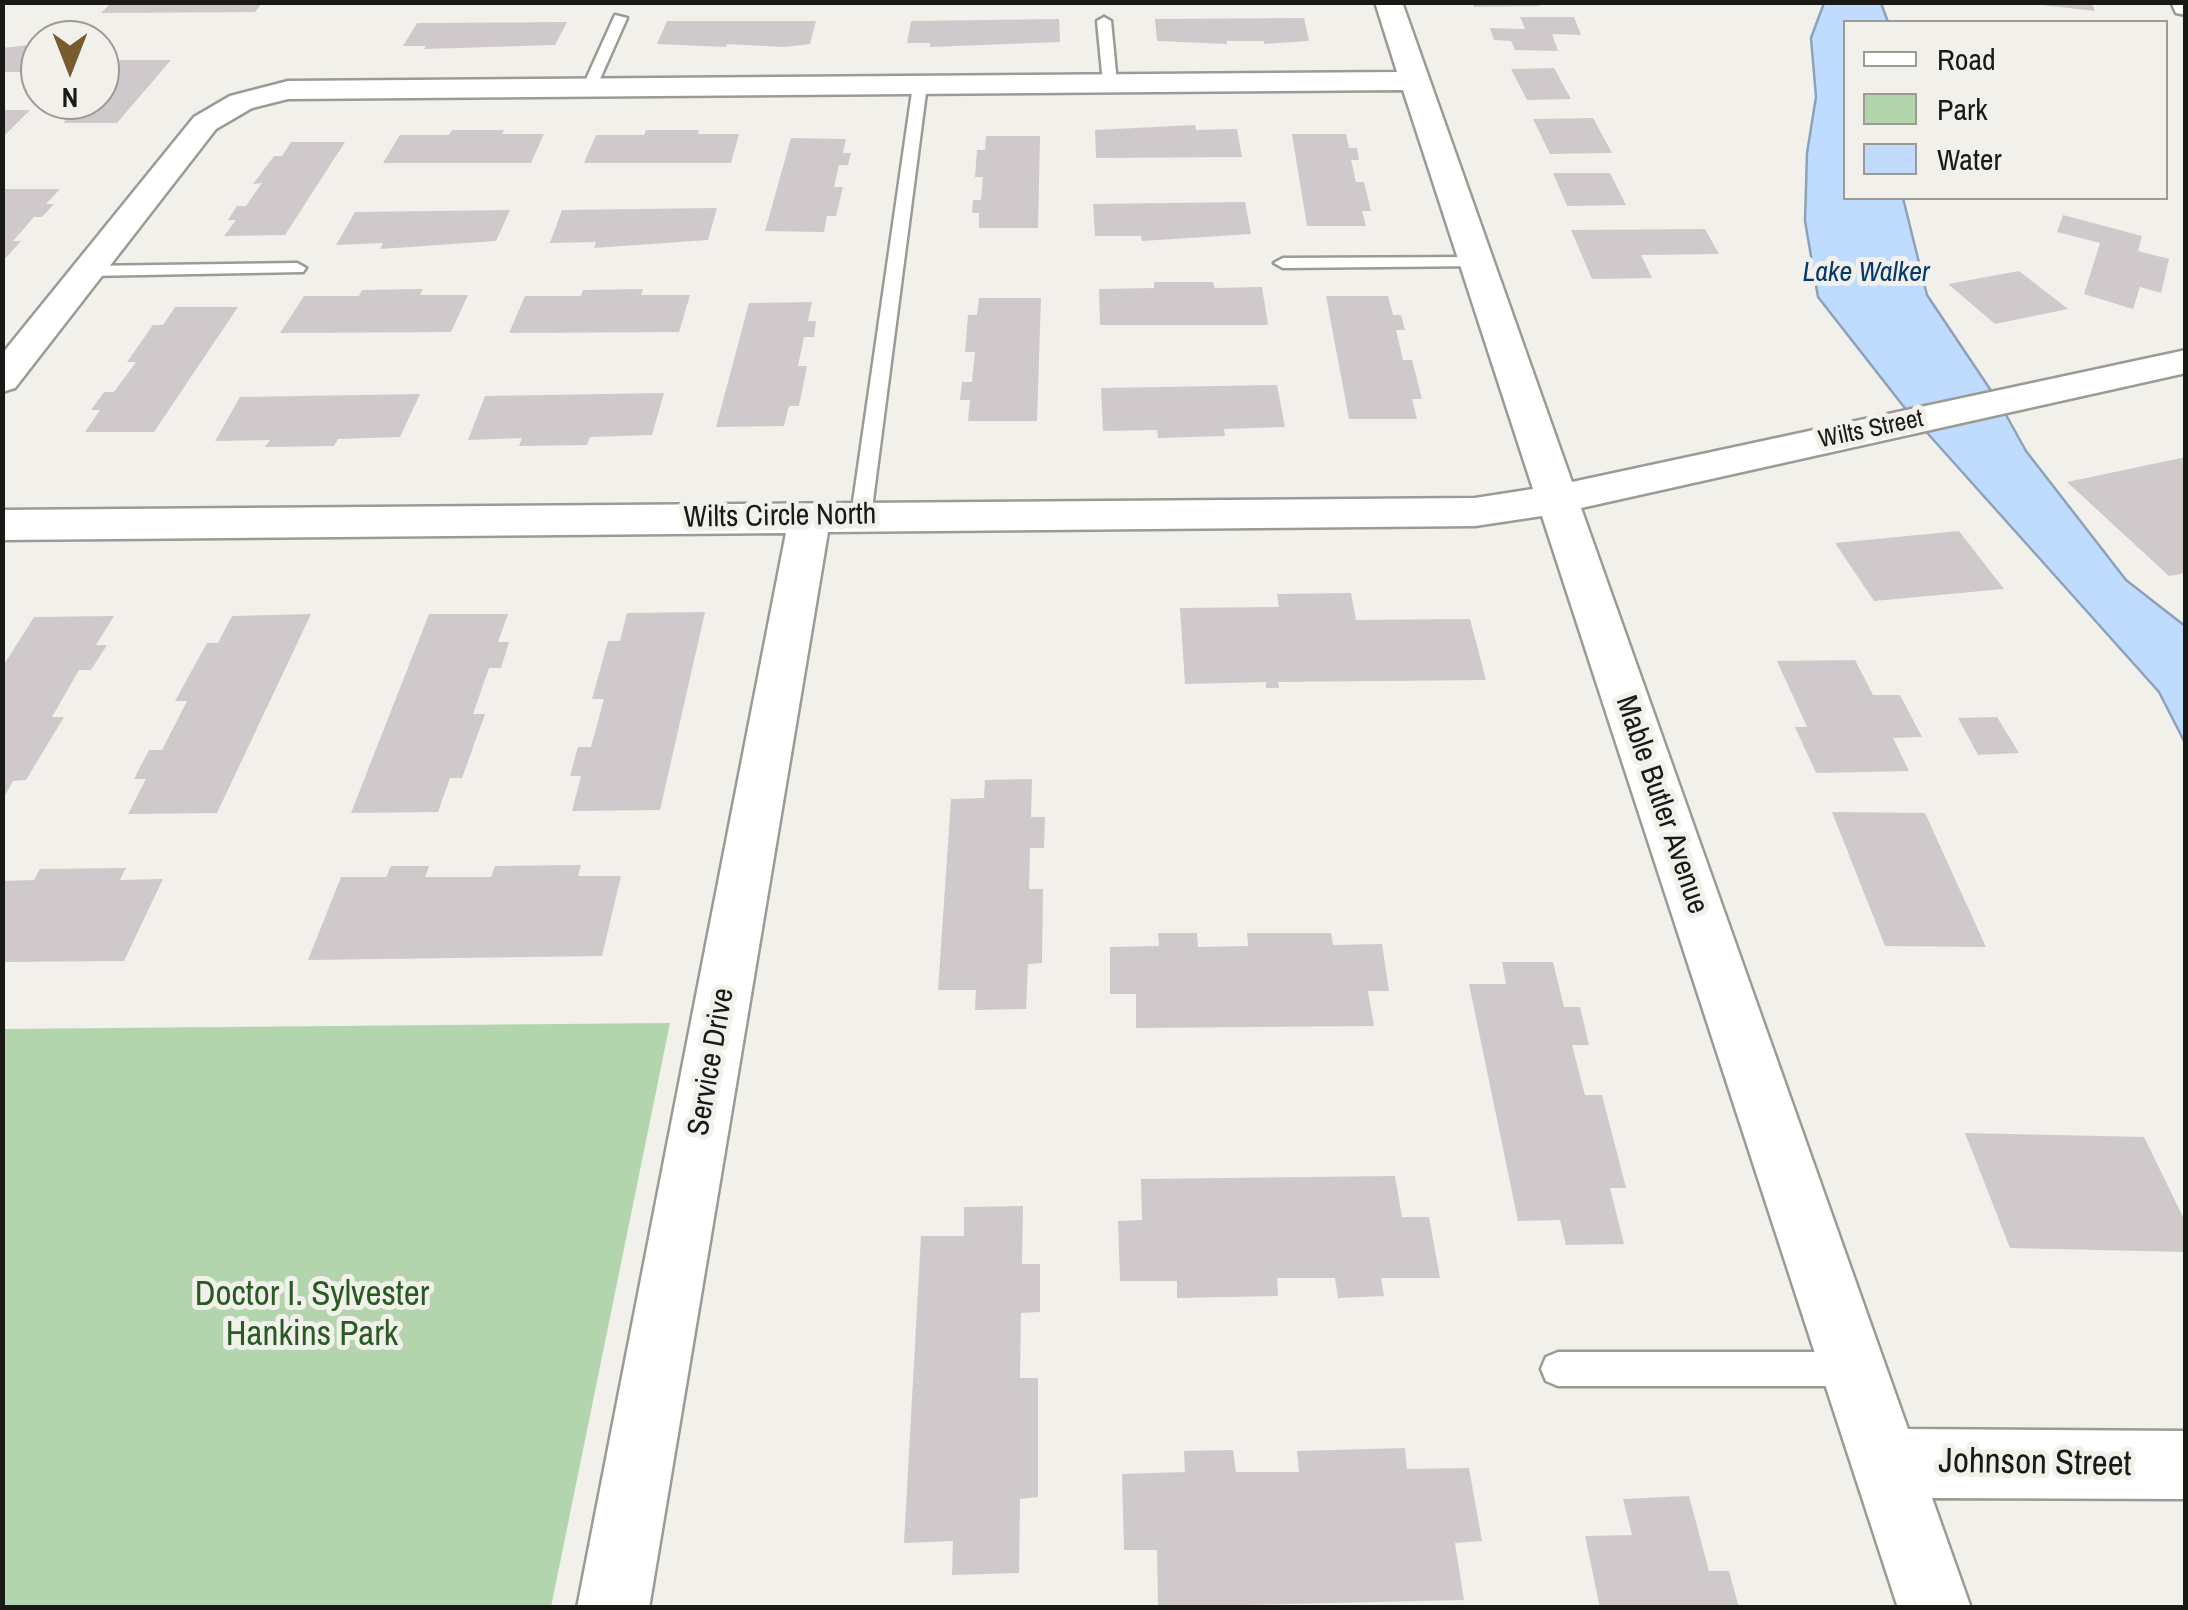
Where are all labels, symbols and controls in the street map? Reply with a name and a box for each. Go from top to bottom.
north arrow [20,20,120,120]
legend [1843,20,2168,200]
text: Road [1937,39,1996,79]
text: N [62,79,78,117]
text: Park [1937,89,1988,129]
text: Water [1937,139,2002,179]
water label: Lake Walker [1802,256,1930,290]
street label: Wilts Street [1816,404,1926,456]
street label: Wilts Circle North [683,497,877,537]
street label: Mable Butler Avenue [1607,691,1715,919]
street label: Service Drive [681,986,743,1138]
park label: Doctor I. Sylvester Hankins Park [195,1275,429,1357]
street label: Johnson Street [1938,1441,2132,1487]

